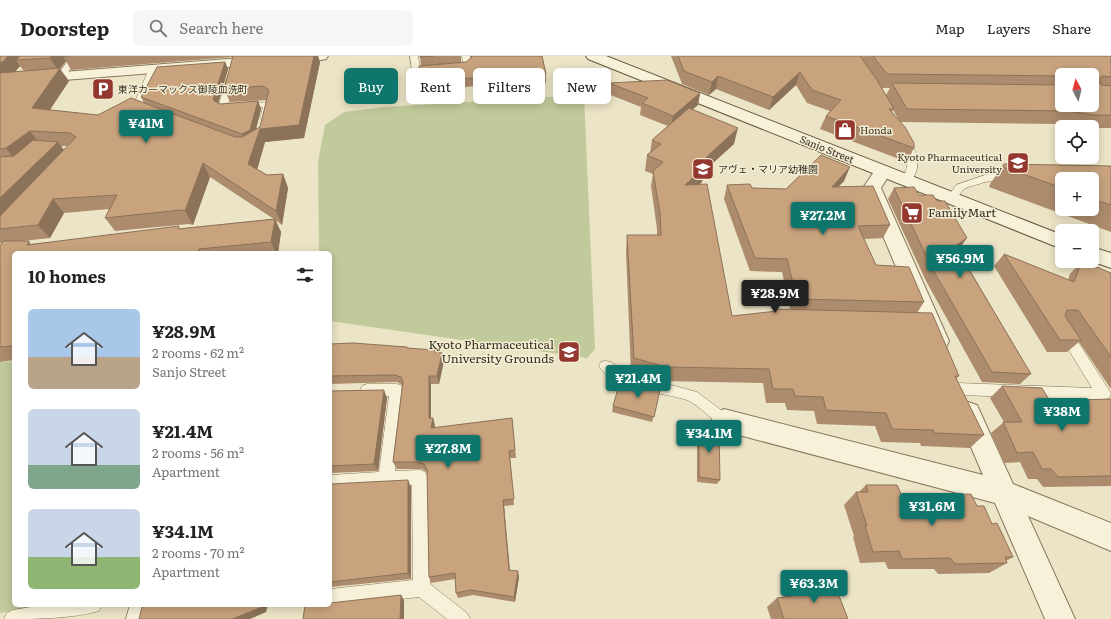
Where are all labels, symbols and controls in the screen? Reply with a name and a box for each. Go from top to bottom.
search box [133,10,413,46]
text: Doorstep [20,14,109,42]
text: Search here [179,16,263,39]
icon: search [147,17,169,39]
text: Map [935,18,965,38]
text: Layers [987,18,1030,38]
text: Share [1052,18,1091,38]
chip: Buy [344,68,398,104]
chip: Rent [406,68,465,104]
chip: Filters [473,68,545,104]
chip: New [553,68,611,104]
north arrow [1055,68,1099,112]
map controls [1055,68,1099,268]
parking icon: 東洋カーマックス御陵血洗町 [90,76,116,102]
place label: 東洋カーマックス御陵血洗町 [118,81,248,96]
pin: ¥41M [122,110,170,144]
text: ¥41M [128,113,164,132]
shop icon: Honda [832,117,858,143]
button: locate [1055,120,1099,164]
place label: Honda [860,122,893,137]
street label: Sanjo Street [798,131,857,166]
place label: Kyoto Pharmaceutical University [897,149,1003,176]
school or university icon: Kyoto Pharmaceutical University [1005,150,1031,176]
school or university icon: アヴェ・マリア幼稚園 [690,156,716,182]
place label: アヴェ・マリア幼稚園 [718,161,818,176]
button: + [1055,172,1099,216]
supermarket icon: FamilyMart [899,200,925,226]
pin: ¥27.2M [790,202,856,236]
place label: FamilyMart [928,203,996,221]
text: ¥27.2M [800,205,846,224]
button: − [1055,224,1099,268]
pin: ¥56.9M [927,245,993,279]
text: ¥56.9M [936,248,984,267]
text: 10 homes [28,263,106,288]
icon: filters [294,264,316,286]
pin: ¥28.9M [742,280,808,314]
text: ¥28.9M [751,283,799,302]
text: ¥28.9M [152,318,216,343]
icon: home [60,325,108,373]
place label: Kyoto Pharmaceutical University Grounds [428,335,555,367]
school or university icon: Kyoto Pharmaceutical University Grounds [556,339,582,365]
text: 2 rooms · 62 m² [152,343,244,362]
text: Sanjo Street [152,362,226,381]
pin: ¥21.4M [605,365,671,399]
text: ¥21.4M [615,368,661,387]
pin: ¥38M [1038,398,1086,432]
text: ¥38M [1043,401,1081,420]
text: ¥21.4M [152,418,213,443]
pin: ¥34.1M [676,420,742,454]
text: ¥34.1M [685,423,733,442]
icon: home [60,425,108,473]
pin: ¥27.8M [415,435,481,469]
text: ¥27.8M [424,438,472,457]
text: 2 rooms · 56 m² [152,443,244,462]
text: Apartment [152,462,220,481]
pin: ¥31.6M [899,493,965,527]
text: ¥31.6M [908,496,956,515]
text: ¥34.1M [152,518,214,543]
icon: home [60,525,108,573]
text: 2 rooms · 70 m² [152,543,245,562]
text: Apartment [152,562,220,581]
pin: ¥63.3M [781,570,847,604]
text: ¥63.3M [790,573,838,592]

